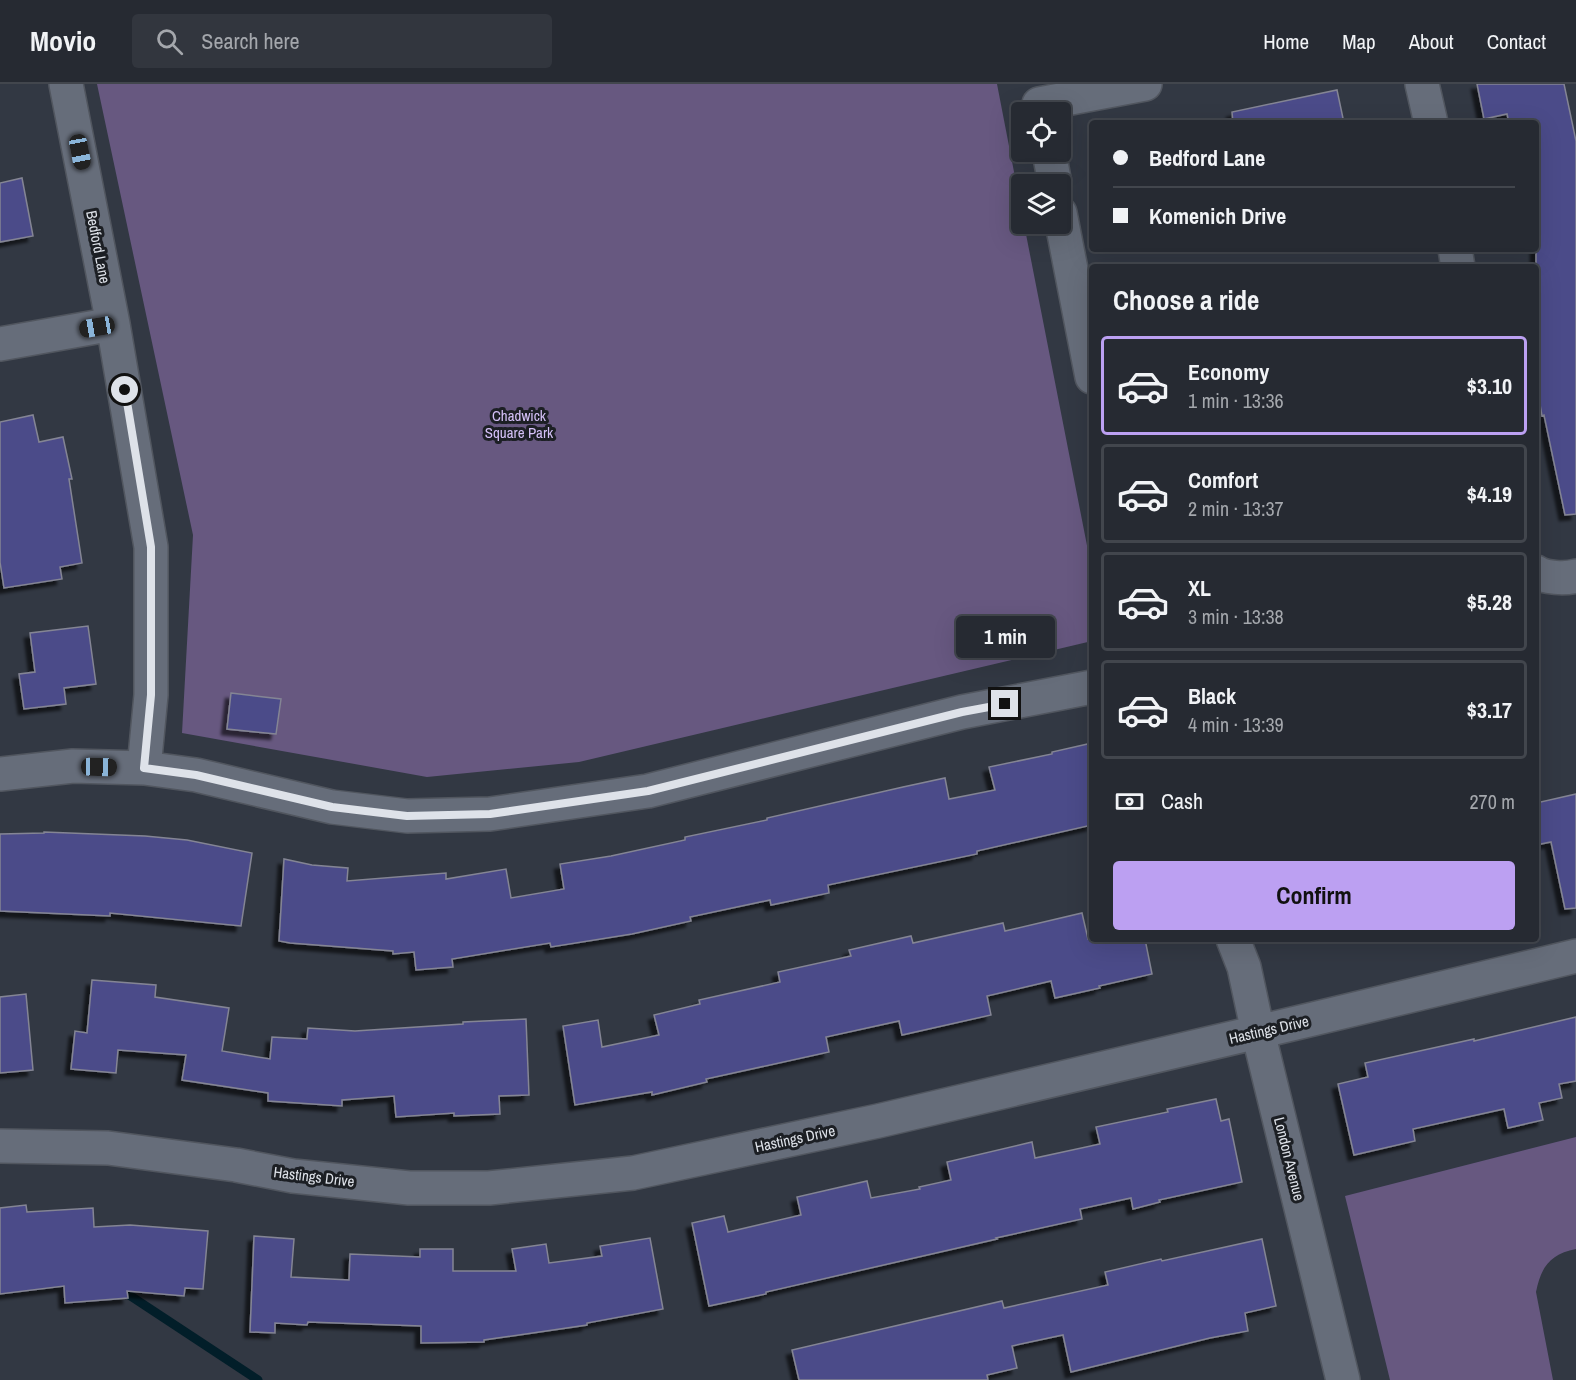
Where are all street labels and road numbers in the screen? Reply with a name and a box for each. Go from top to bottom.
street label: Bedford Lane [81,209,116,285]
street label: Hastings Drive [1227,1010,1311,1049]
street label: London Avenue [1269,1115,1310,1203]
street label: Hastings Drive [753,1120,837,1157]
street label: Hastings Drive [272,1161,356,1192]

